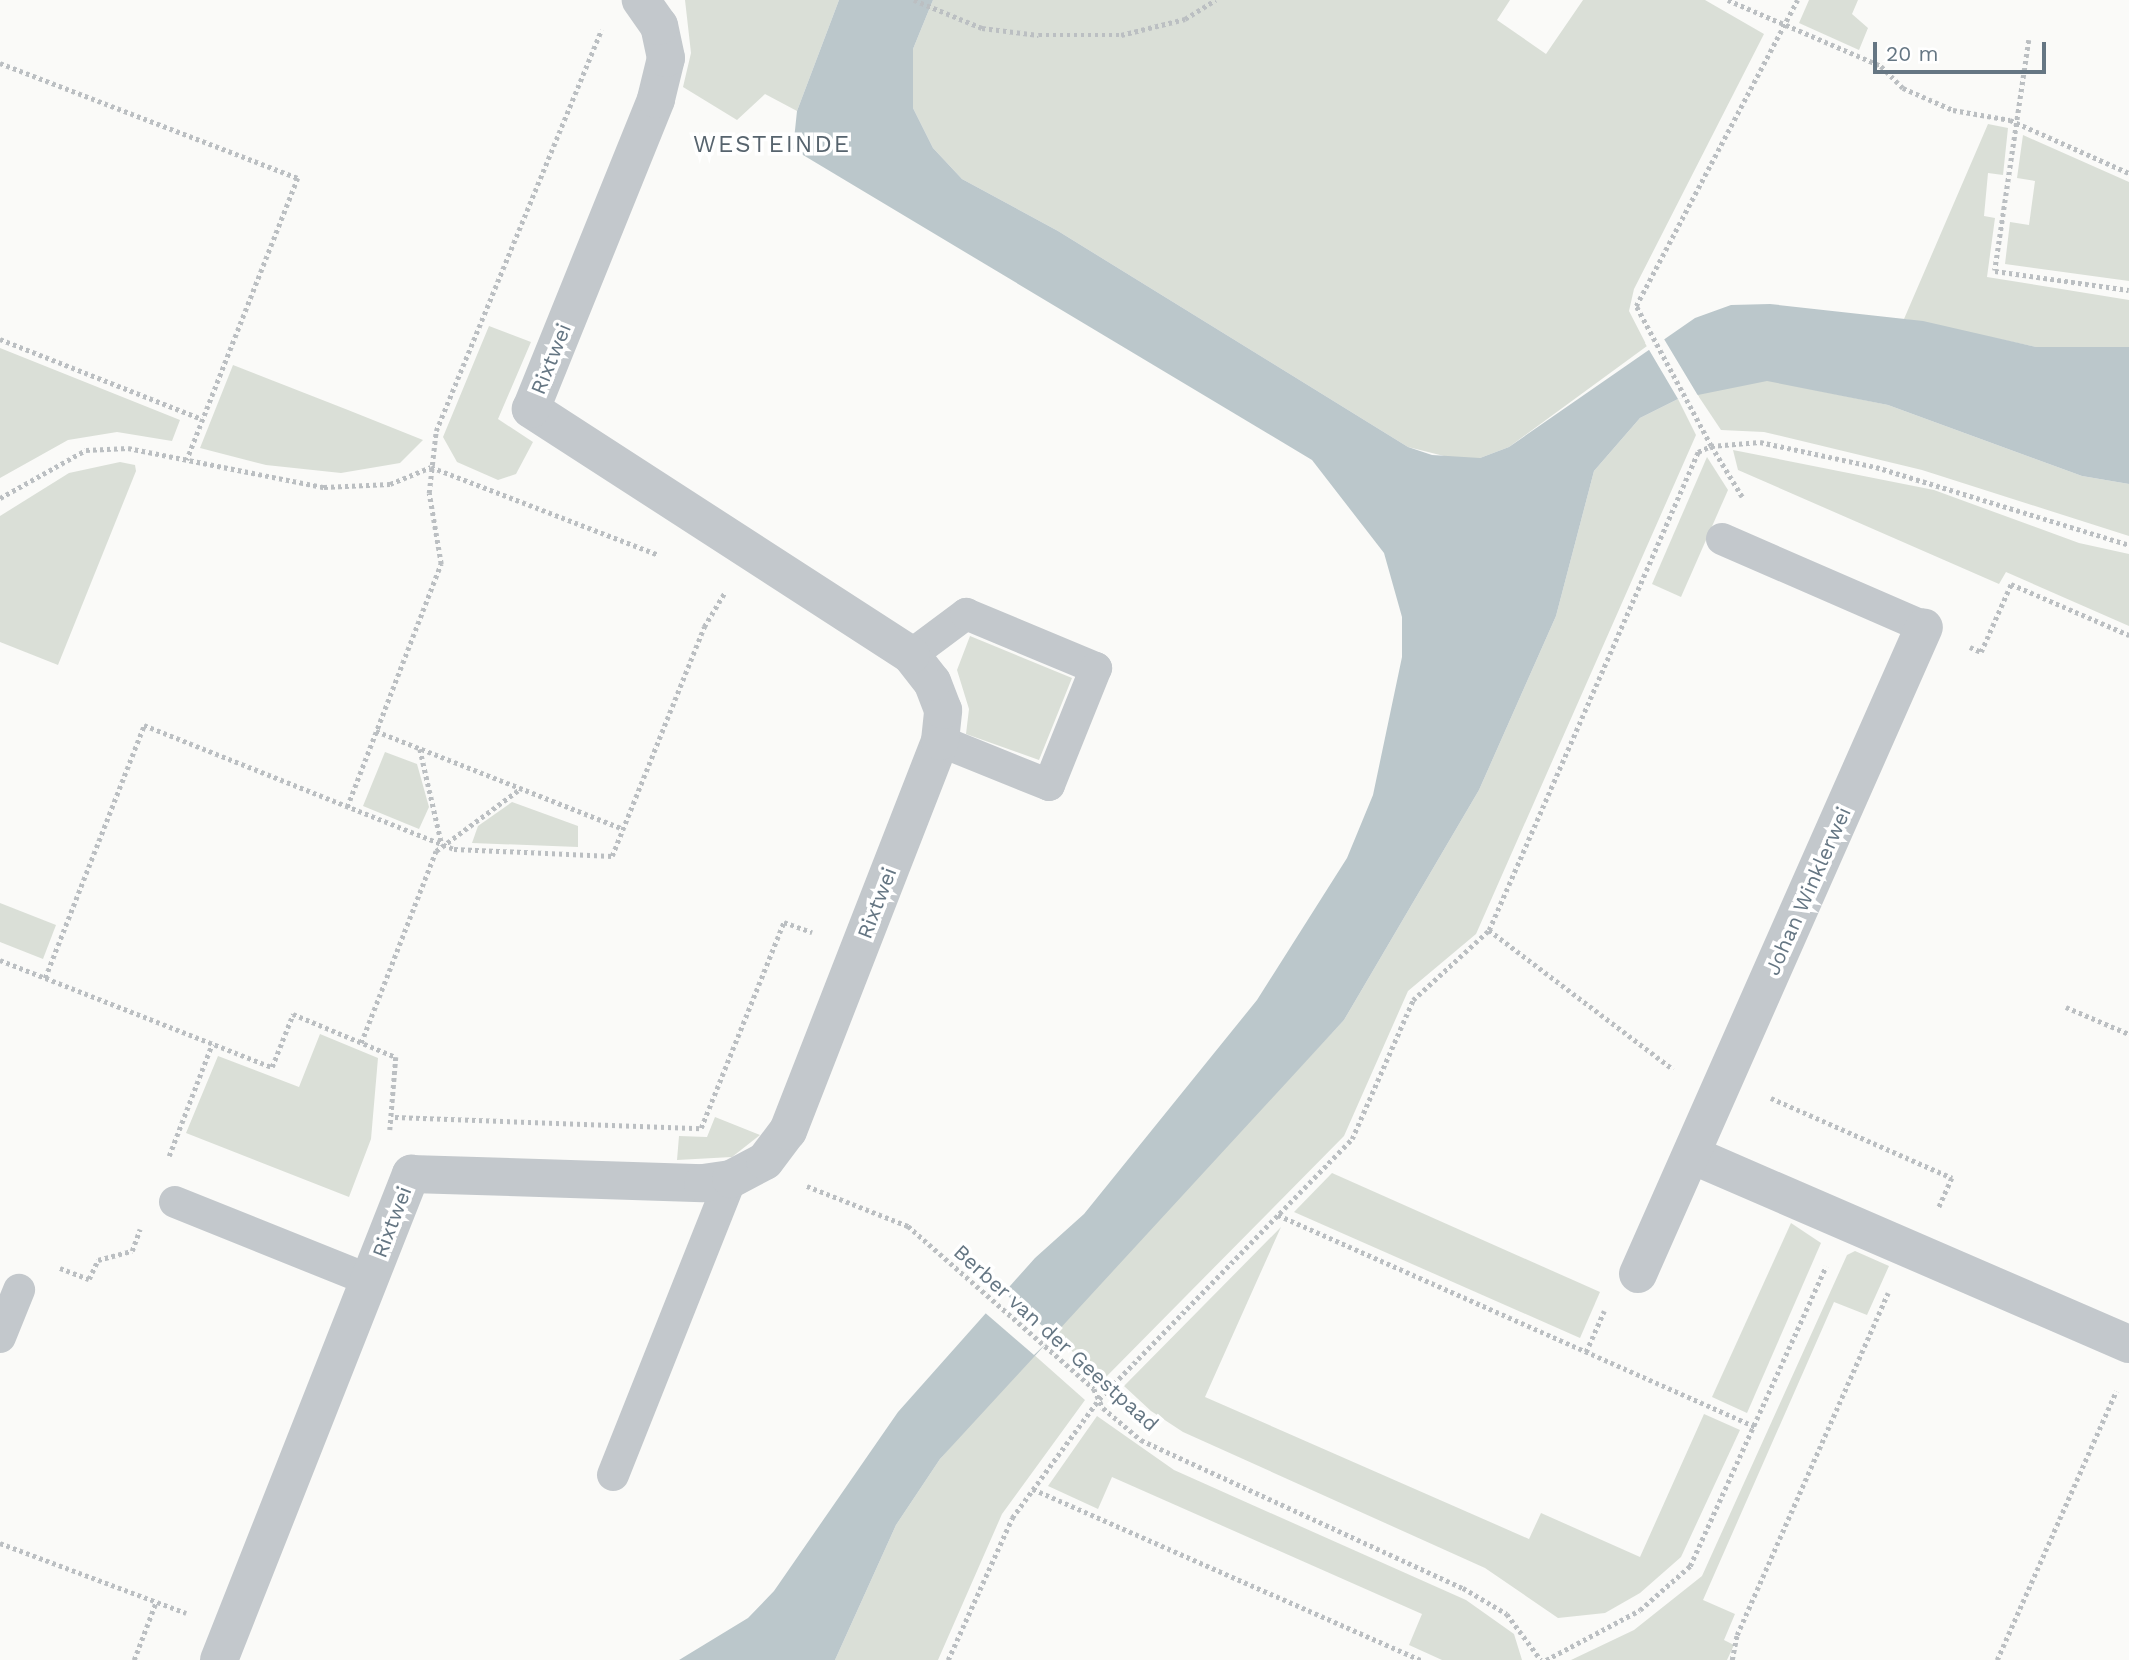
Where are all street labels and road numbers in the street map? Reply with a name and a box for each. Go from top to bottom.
street label: Rixtwei [525,320,577,398]
street label: Johan Winklerwei [1759,803,1857,979]
street label: Rixtwei [852,864,902,942]
street label: Rixtwei [367,1183,417,1261]
street label: Berber van der Geestpaad [948,1239,1164,1437]

